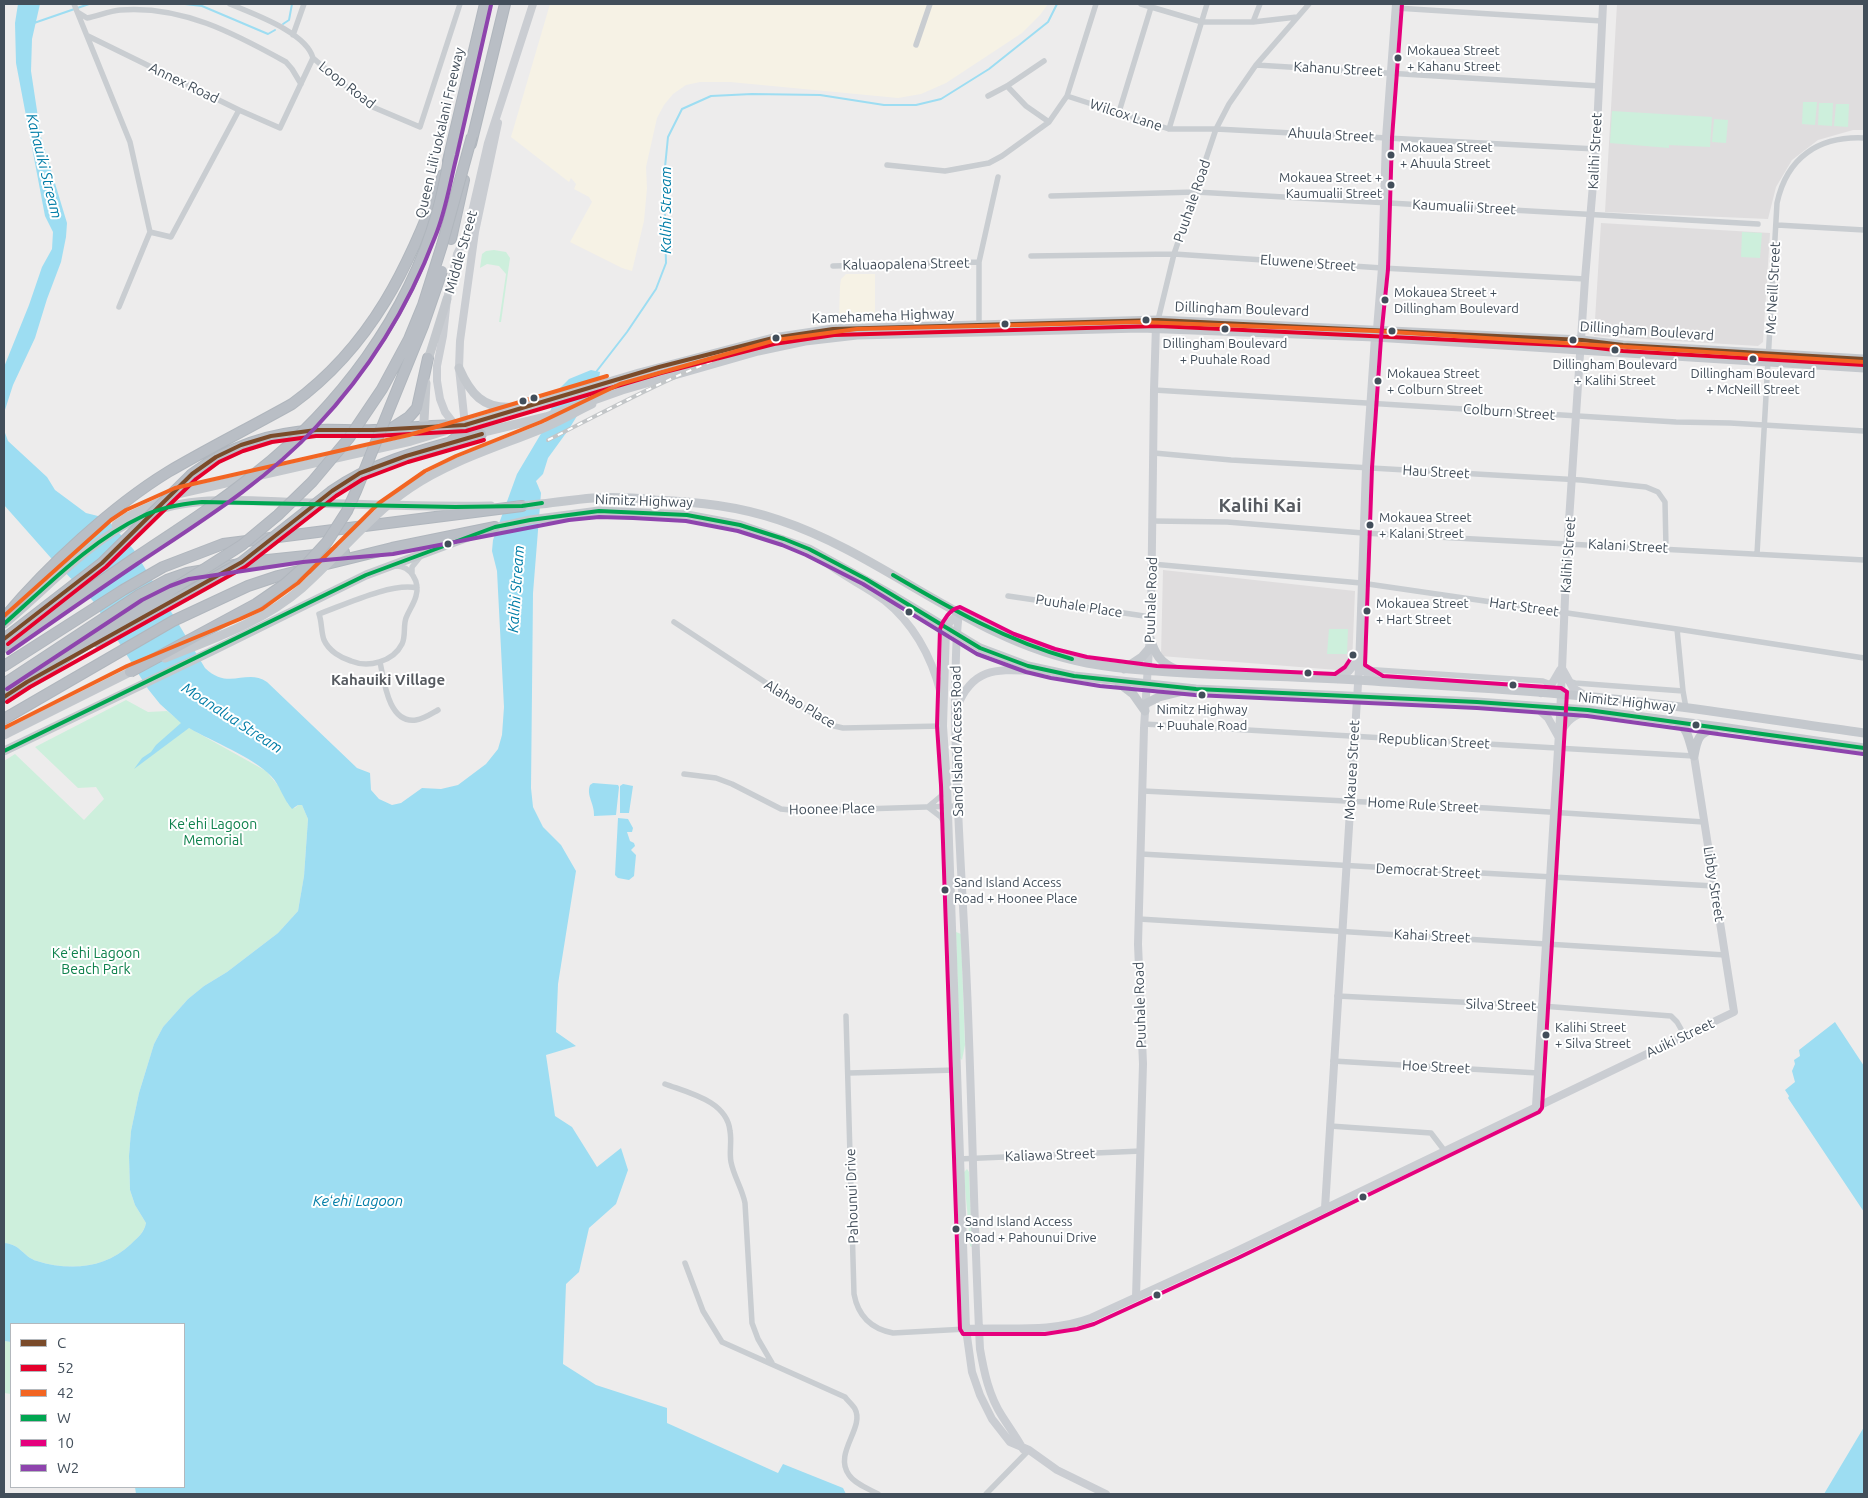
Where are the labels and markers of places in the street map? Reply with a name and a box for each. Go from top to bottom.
place label: Mokauea Street + Kahanu Street [1407,43,1500,74]
marker: Mokauea Street + Kahanu Street [1393,53,1403,63]
place label: Mokauea Street + Ahuula Street [1400,140,1493,171]
marker: Mokauea Street + Ahuula Street [1386,150,1396,160]
place label: Mokauea Street + Kaumualii Street [1279,170,1382,201]
marker: Mokauea Street + Kaumualii Street [1386,180,1396,190]
place label: Mokauea Street + Dillingham Boulevard [1394,285,1519,316]
marker: Mokauea Street + Dillingham Boulevard [1380,295,1390,305]
unlabelled marker [1141,315,1151,325]
unlabelled marker [1000,319,1010,329]
marker: Dillingham Boulevard + Puuhale Road [1220,324,1230,334]
unlabelled marker [1387,326,1397,336]
unlabelled marker [771,333,781,343]
unlabelled marker [1568,335,1578,345]
place label: Dillingham Boulevard + Puuhale Road [1163,336,1287,367]
marker: Dillingham Boulevard + Kalihi Street [1610,345,1620,355]
marker: Dillingham Boulevard + McNeill Street [1748,354,1758,364]
place label: Dillingham Boulevard + Kalihi Street [1553,357,1677,388]
place label: Mokauea Street + Colburn Street [1387,366,1483,397]
place label: Dillingham Boulevard + McNeill Street [1691,366,1815,397]
marker: Mokauea Street + Colburn Street [1373,376,1383,386]
unlabelled marker [529,393,539,403]
unlabelled marker [518,396,528,406]
place label: Mokauea Street + Kalani Street [1379,510,1472,541]
marker: Mokauea Street + Kalani Street [1365,520,1375,530]
unlabelled marker [443,539,453,549]
place label: Mokauea Street + Hart Street [1376,596,1469,627]
marker: Mokauea Street + Hart Street [1362,606,1372,616]
unlabelled marker [904,607,914,617]
unlabelled marker [1348,650,1358,660]
unlabelled marker [1303,668,1313,678]
unlabelled marker [1508,680,1518,690]
marker: Nimitz Highway + Puuhale Road [1197,690,1207,700]
place label: Nimitz Highway + Puuhale Road [1157,702,1247,733]
unlabelled marker [1691,720,1701,730]
place label: Sand Island Access Road + Hoonee Place [954,875,1077,906]
marker: Sand Island Access Road + Hoonee Place [940,885,950,895]
place label: Kalihi Street + Silva Street [1555,1020,1631,1051]
marker: Kalihi Street + Silva Street [1541,1030,1551,1040]
unlabelled marker [1358,1192,1368,1202]
place label: Sand Island Access Road + Pahounui Drive [965,1214,1097,1245]
marker: Sand Island Access Road + Pahounui Drive [951,1224,961,1234]
unlabelled marker [1152,1290,1162,1300]

